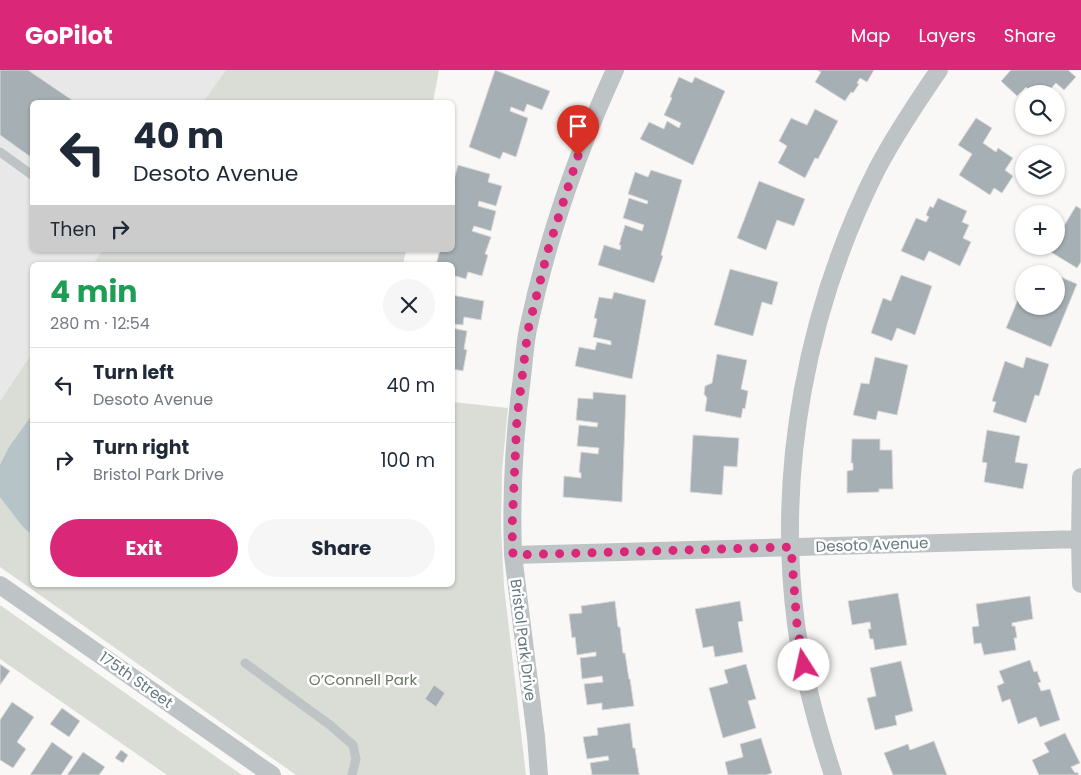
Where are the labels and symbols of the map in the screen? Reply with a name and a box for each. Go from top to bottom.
pin [557,105,599,156]
street label: Desoto Avenue [815,532,929,557]
street label: Bristol Park Drive [506,578,541,702]
position arrow [777,638,829,690]
street label: 175th Street [95,646,177,713]
park label: O’Connell Park [309,669,417,690]

